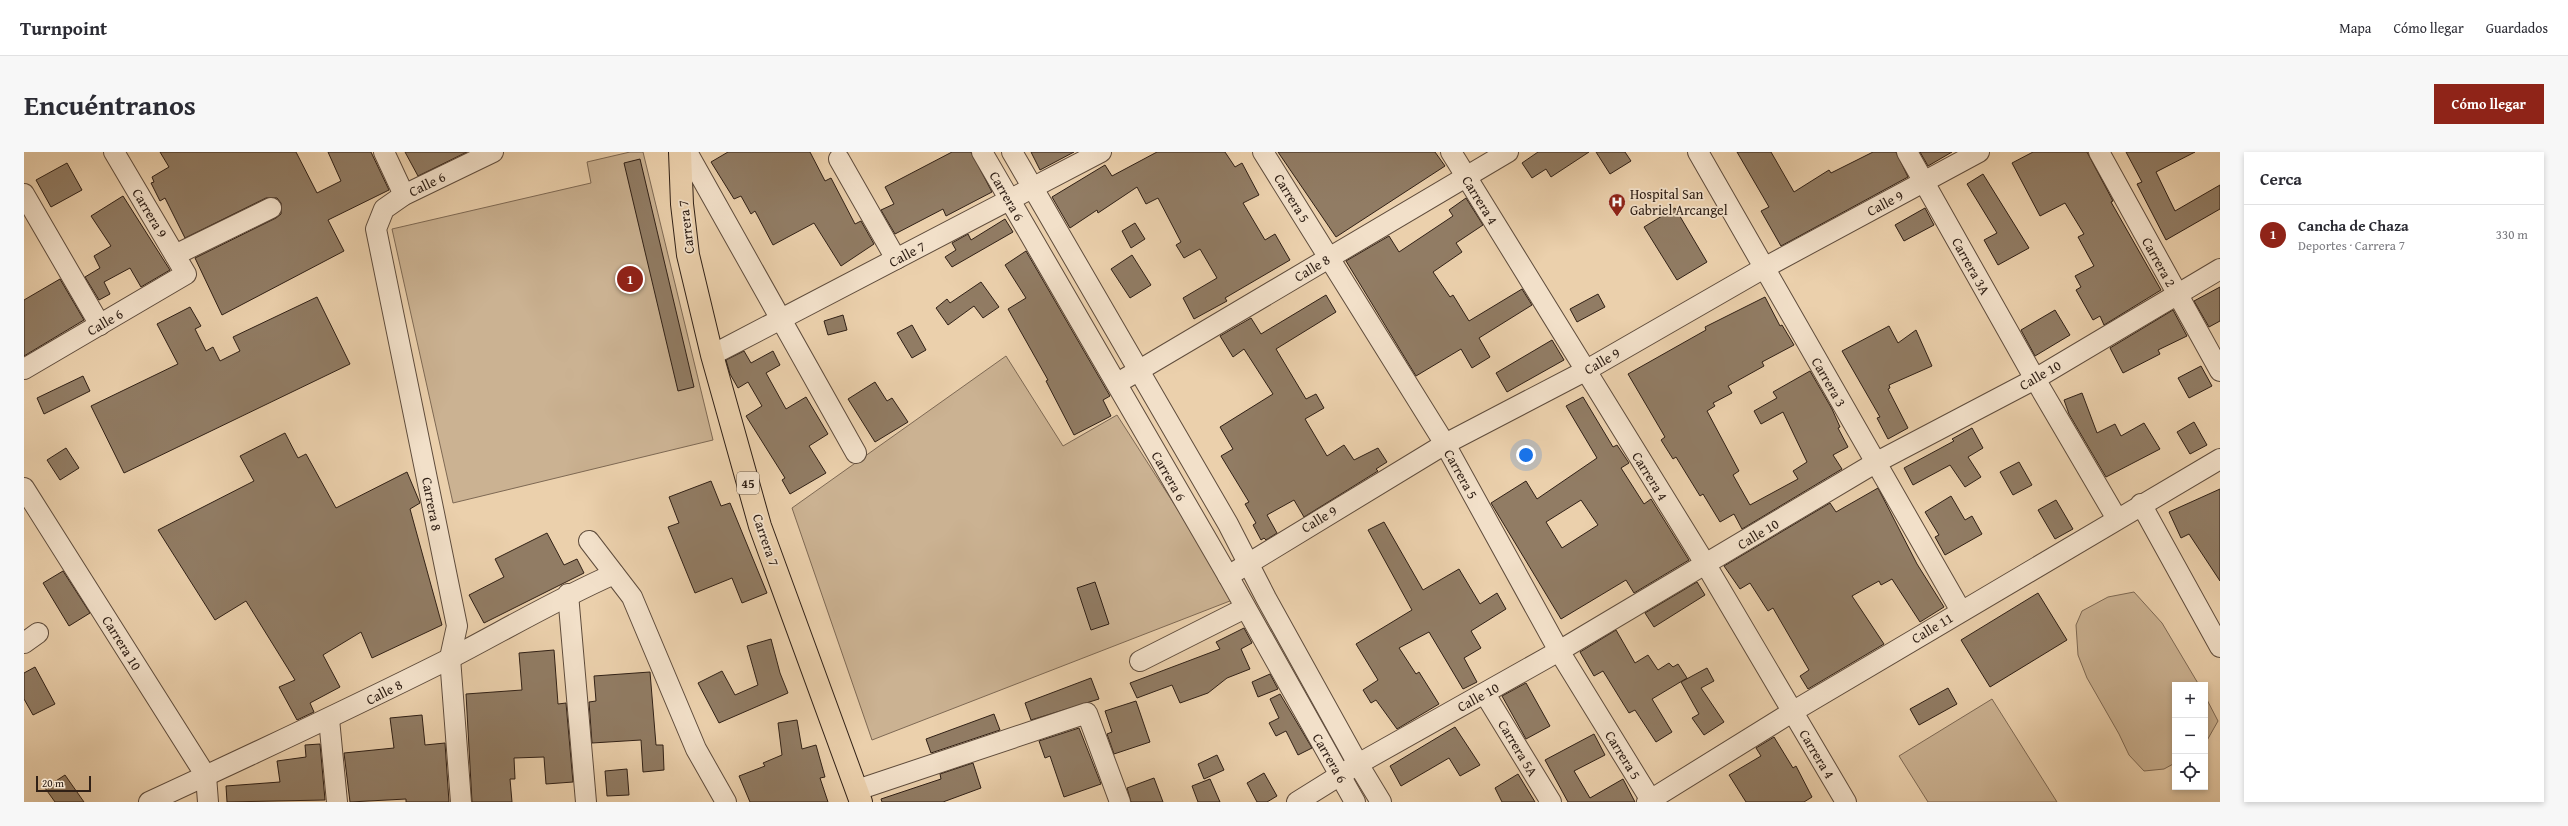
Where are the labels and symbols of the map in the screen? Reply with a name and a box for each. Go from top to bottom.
street label: Calle 6 [405,166,449,201]
street label: Carrera 6 [985,168,1029,225]
street label: Carrera 5 [1269,170,1315,226]
street label: Carrera 4 [1457,172,1503,228]
place label: Hospital San Gabriel Arcangel [1630,184,1728,220]
street label: Carrera 9 [127,185,173,242]
street label: Calle 9 [1863,185,1907,221]
hospital icon: Hospital San Gabriel Arcangel [1607,192,1627,217]
street label: Carrera 7 [673,199,699,255]
street label: Carrera 2 [2137,233,2181,291]
street label: Carrera 3A [1947,234,1995,299]
street label: Calle 7 [885,236,929,272]
street label: Calle 8 [1290,249,1334,286]
pin: 1 [617,264,643,294]
street label: Calle 6 [83,304,127,340]
street label: Calle 9 [1580,343,1624,379]
street label: Carrera 3 [1807,354,1851,410]
street label: Calle 10 [2015,355,2065,395]
street label: Carrera 5 [1439,445,1483,503]
your location [1516,445,1536,465]
street label: Carrera 6 [1147,448,1191,505]
street label: Carrera 4 [1627,448,1673,504]
road number: 45 [737,472,759,494]
street label: Carrera 8 [417,475,447,533]
street label: Calle 9 [1297,500,1341,537]
street label: Carrera 7 [748,511,784,569]
street label: Calle 10 [1733,514,1783,554]
street label: Calle 11 [1907,608,1957,648]
street label: Carrera 10 [97,612,147,674]
street label: Calle 8 [362,674,406,710]
street label: Calle 10 [1453,677,1503,717]
street label: Carrera 5A [1493,716,1543,780]
street label: Carrera 4 [1794,726,1840,783]
street label: Carrera 5 [1600,727,1646,783]
street label: Carrera 6 [1308,730,1352,787]
scale bar [36,774,91,793]

